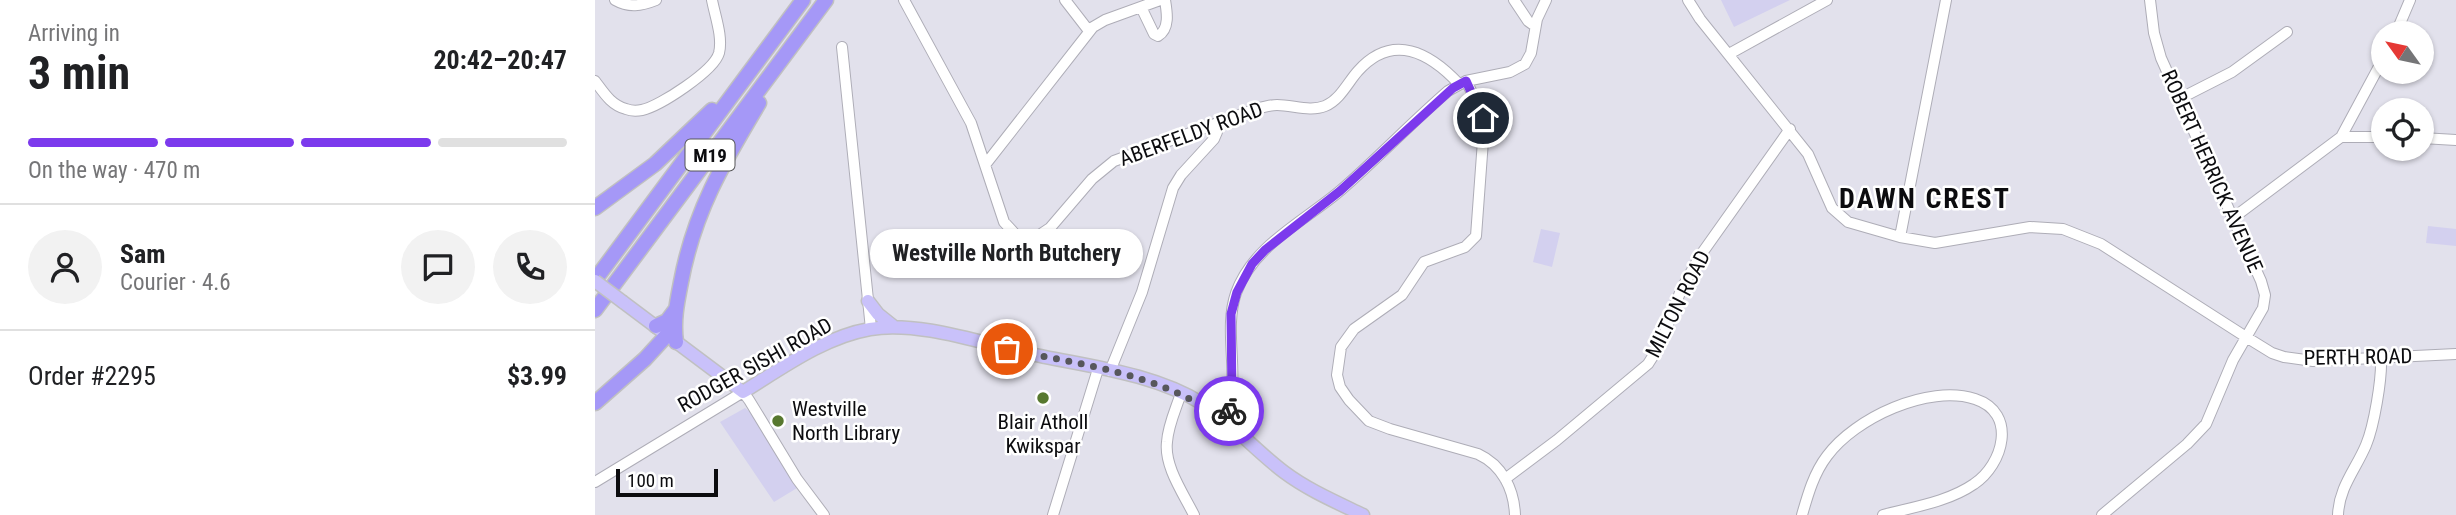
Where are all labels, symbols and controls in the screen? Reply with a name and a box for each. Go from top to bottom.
text: Arriving in [28,20,120,47]
north arrow [2371,21,2434,84]
map controls [2371,21,2434,161]
text: 20:42–20:47 [433,45,567,75]
text: 3 min [28,46,130,100]
street label: ROBERT HERRICK AVENUE [2156,66,2268,276]
pin [1453,88,1513,148]
street label: ABERFELDY ROAD [1116,97,1266,171]
button: locate [2371,98,2434,161]
icon: home [1464,99,1502,137]
road number: M19 [685,140,735,170]
text: On the way · 470 m [28,157,200,184]
district label: DAWN CREST [1839,182,2011,215]
button: person [28,230,102,304]
button: chat [401,230,475,304]
button: phone [493,230,567,304]
callout: Westville North Butchery [871,230,1143,279]
text: Sam [120,239,166,269]
text: Westville North Butchery [892,240,1121,267]
street label: MILTON ROAD [1641,246,1715,362]
text: Courier · 4.6 [120,269,231,296]
street label: RODGER SISHI ROAD [674,313,836,417]
pin [977,319,1037,379]
icon: bag [988,330,1026,368]
street label: PERTH ROAD [2303,344,2413,370]
text: Order #2295 [28,361,156,391]
text: $3.99 [507,361,567,391]
courier [1194,376,1264,446]
marker: Blair Atholl Kwikspar [1035,390,1051,406]
icon: bike [1210,392,1248,430]
place label: Westville North Library [792,397,900,445]
place label: Blair Atholl Kwikspar [998,410,1088,458]
marker: Westville North Library [770,413,786,429]
scale bar [616,466,717,498]
text: 100 m [627,469,674,492]

